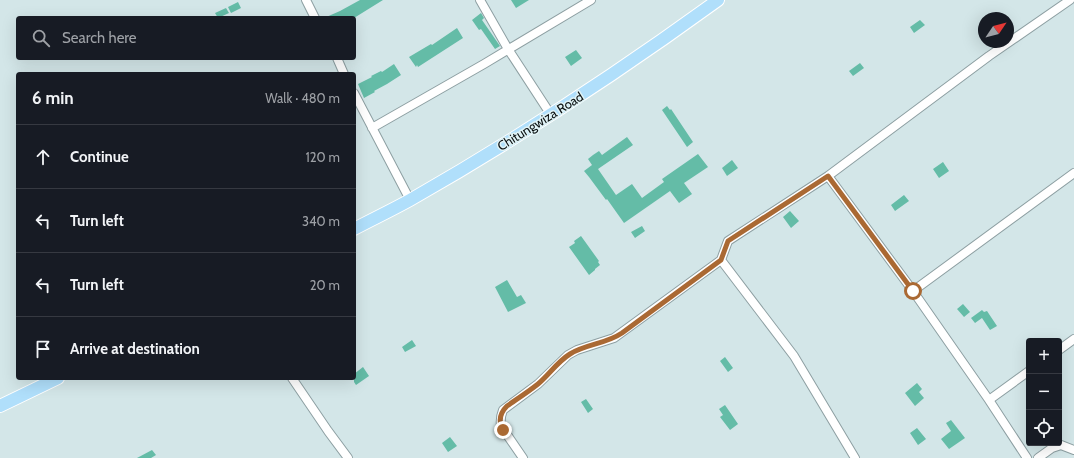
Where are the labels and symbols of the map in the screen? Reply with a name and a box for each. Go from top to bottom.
north arrow [978,12,1014,48]
street label: Chitungwiza Road [494,88,586,154]
route start [904,282,922,300]
route end [494,421,512,439]

